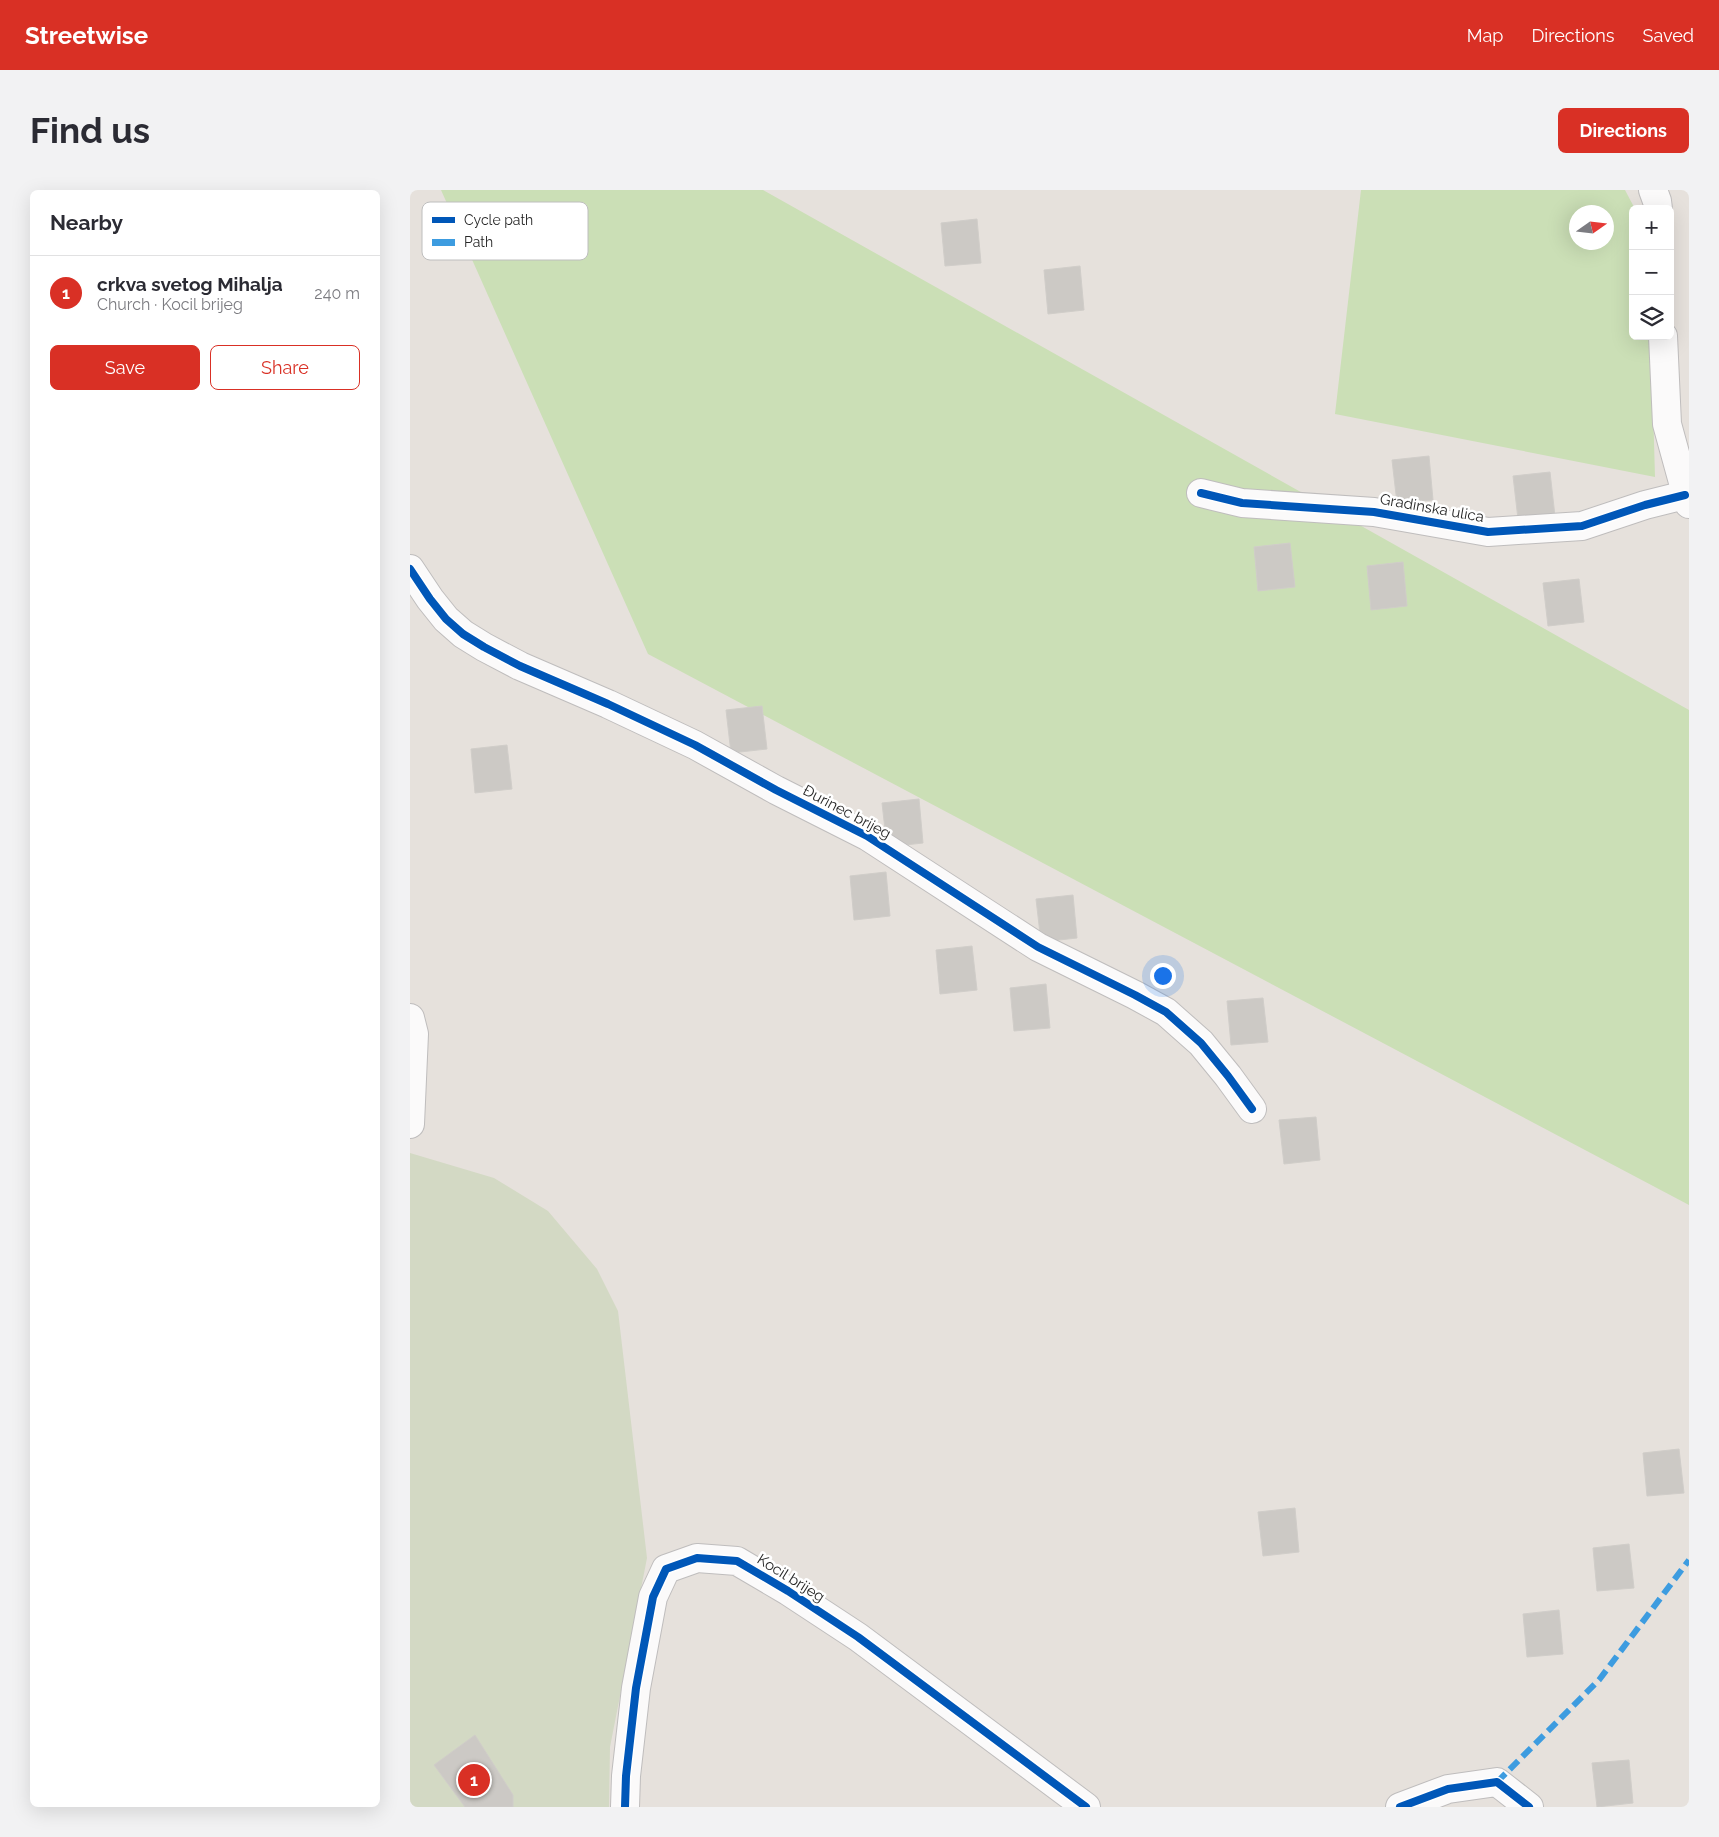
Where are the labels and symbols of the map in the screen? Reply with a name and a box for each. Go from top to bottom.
legend [422,202,588,260]
north arrow [1569,205,1614,250]
text: Cycle path [464,212,533,228]
text: Path [464,234,493,250]
street label: Gradinska ulica [1379,490,1485,526]
street label: Đurinec brijeg [800,781,894,843]
your location [1150,963,1176,989]
street label: Kocil brijeg [754,1550,828,1606]
pin: 1 [458,1761,490,1799]

